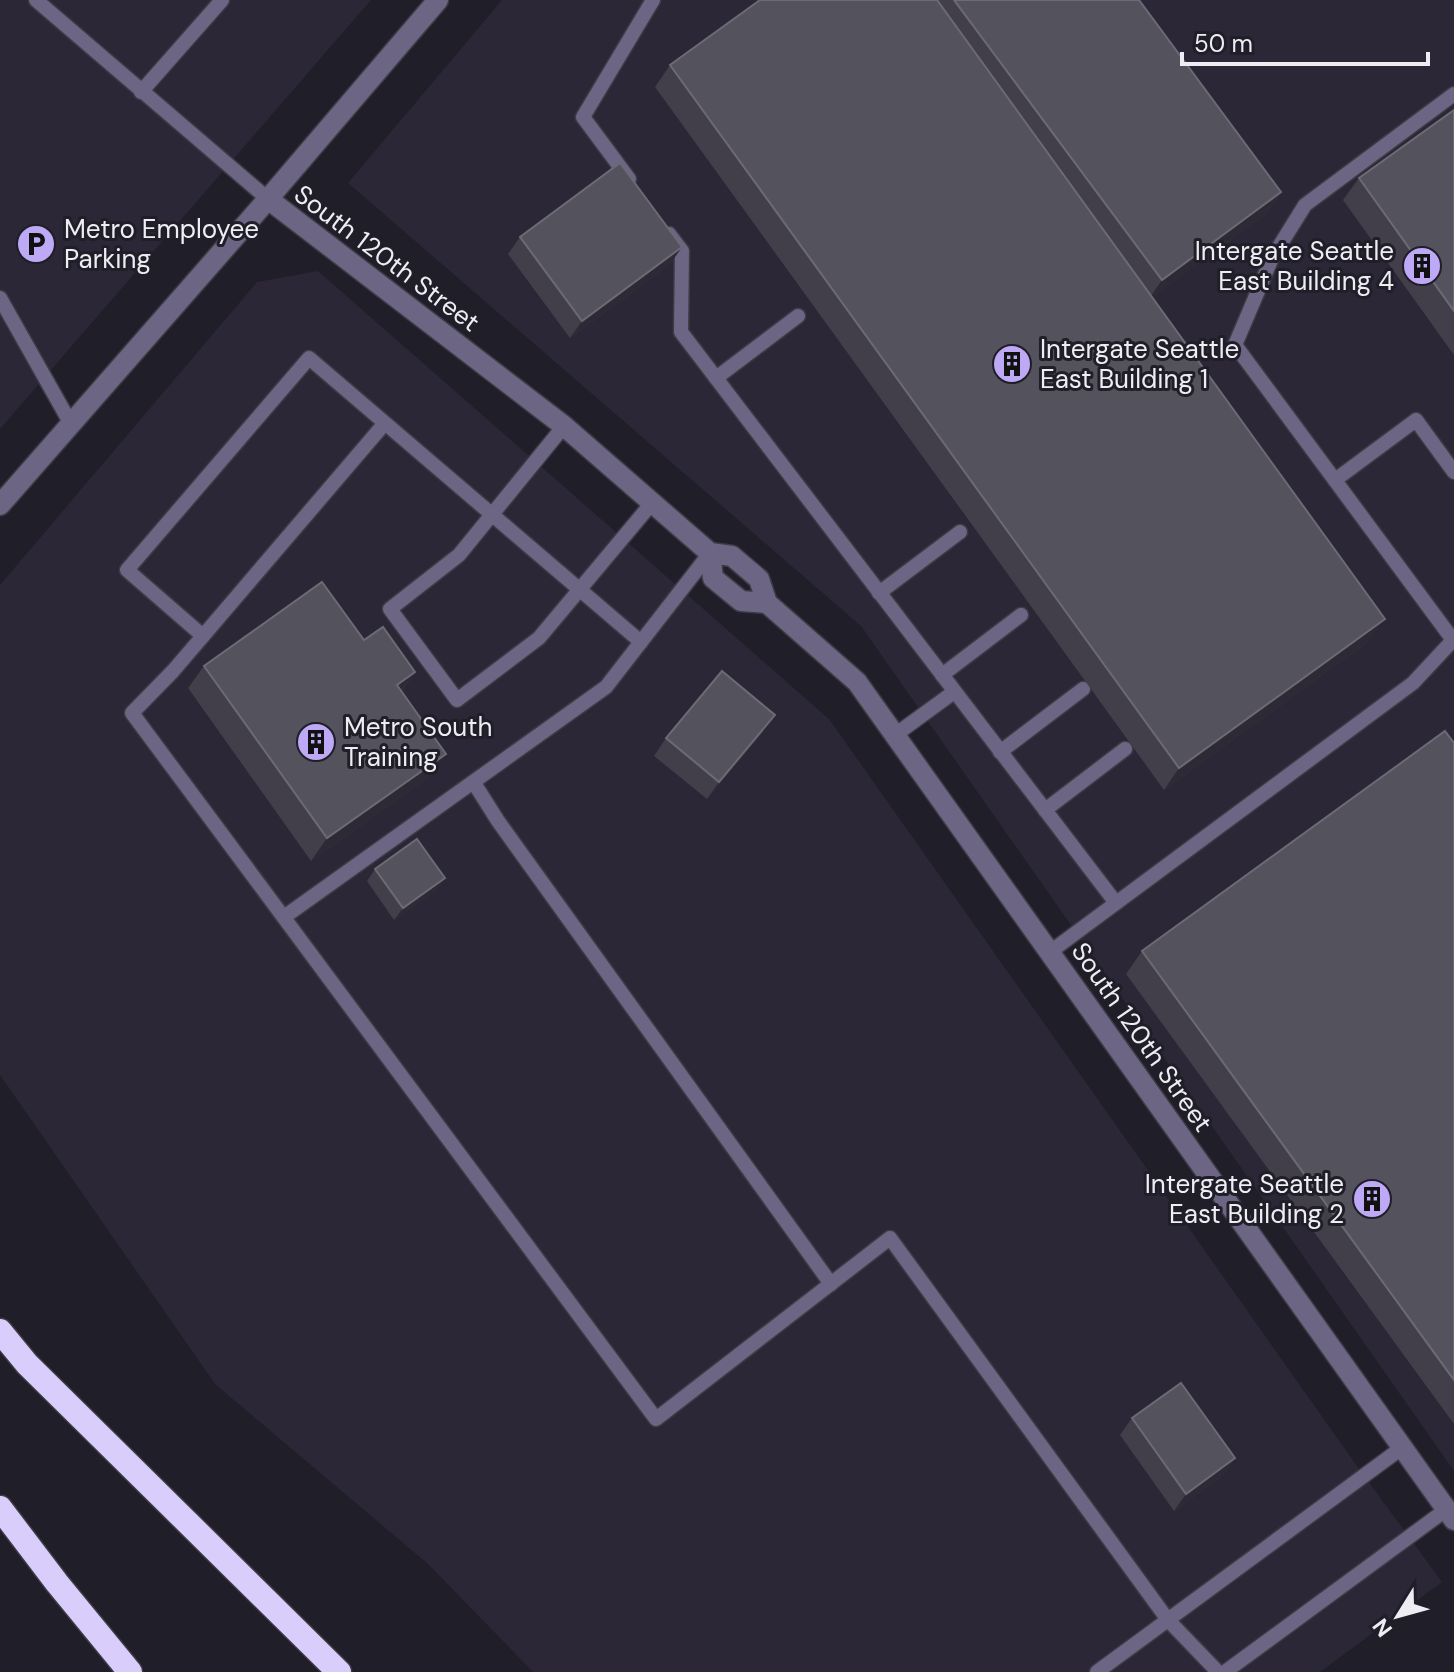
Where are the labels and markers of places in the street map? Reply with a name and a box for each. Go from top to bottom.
place label: Metro Employee Parking [64,212,259,276]
parking icon: Metro Employee Parking [15,223,57,265]
place label: Intergate Seattle East Building 4 [1195,234,1394,298]
building icon: Intergate Seattle East Building 4 [1401,245,1443,287]
place label: Intergate Seattle East Building 1 [1040,332,1239,396]
building icon: Intergate Seattle East Building 1 [991,343,1033,385]
place label: Metro South Training [344,710,492,774]
building icon: Metro South Training [295,721,337,763]
place label: Intergate Seattle East Building 2 [1145,1167,1344,1231]
building icon: Intergate Seattle East Building 2 [1351,1178,1393,1220]

